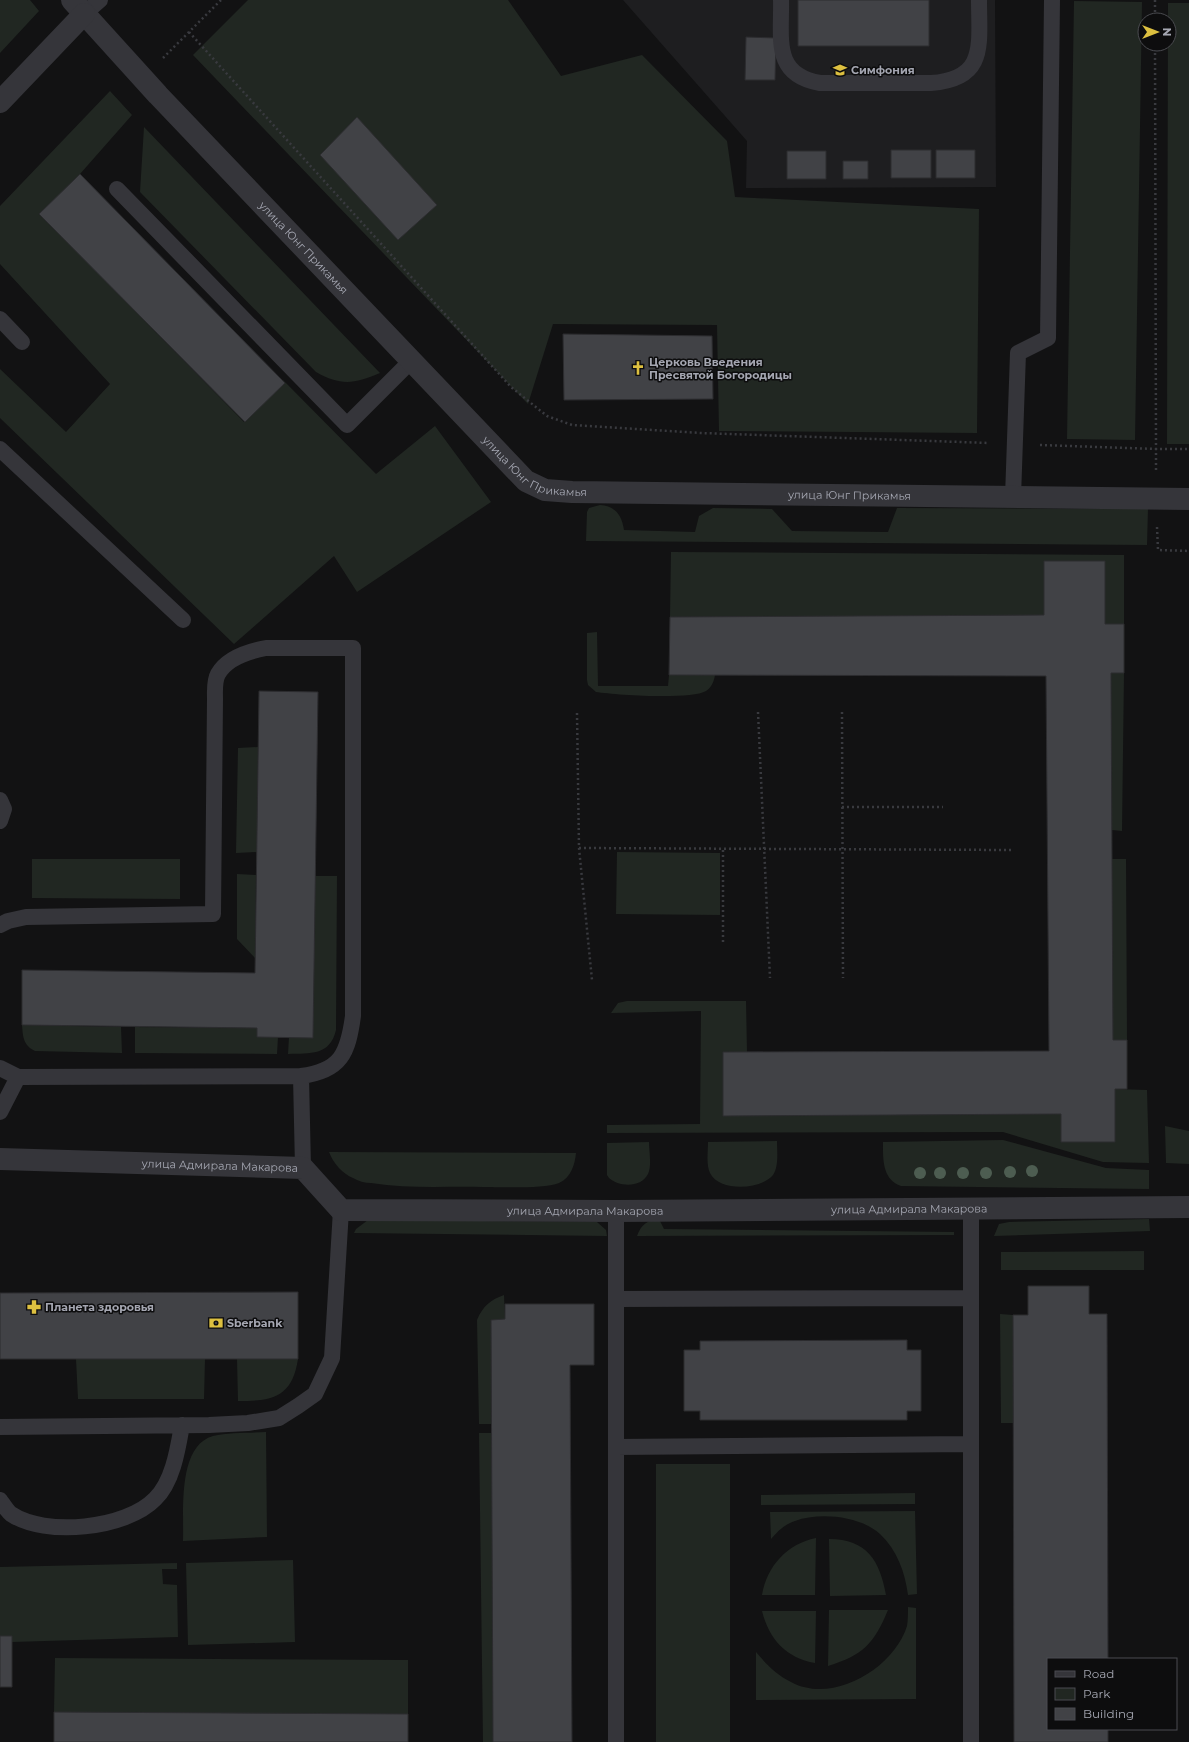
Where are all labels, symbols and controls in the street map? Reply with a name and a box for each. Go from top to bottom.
north arrow [1137,12,1177,52]
text: N [1160,28,1174,36]
school or university icon: Симфония [832,62,848,78]
place label: Симфония [851,63,915,77]
street label: улица Юнг Прикамья [255,198,351,297]
place label: Церковь Введения Пресвятой Богородицы [649,355,792,382]
church icon: Церковь Введения Пресвятой Богородицы [630,360,646,376]
street label: улица Юнг Прикамья [479,432,587,499]
street label: улица Юнг Прикамья [787,487,911,503]
street label: улица Адмирала Макарова [140,1156,298,1175]
street label: улица Адмирала Макарова [830,1201,988,1217]
street label: улица Адмирала Макарова [506,1204,664,1218]
pharmacy icon: Планета здоровья [26,1299,42,1315]
place label: Планета здоровья [45,1300,154,1314]
bank icon: Sberbank [208,1315,224,1331]
place label: Sberbank [227,1316,283,1330]
legend [1047,1658,1177,1730]
text: Road [1083,1666,1114,1681]
text: Park [1083,1686,1111,1701]
text: Building [1083,1706,1134,1721]

